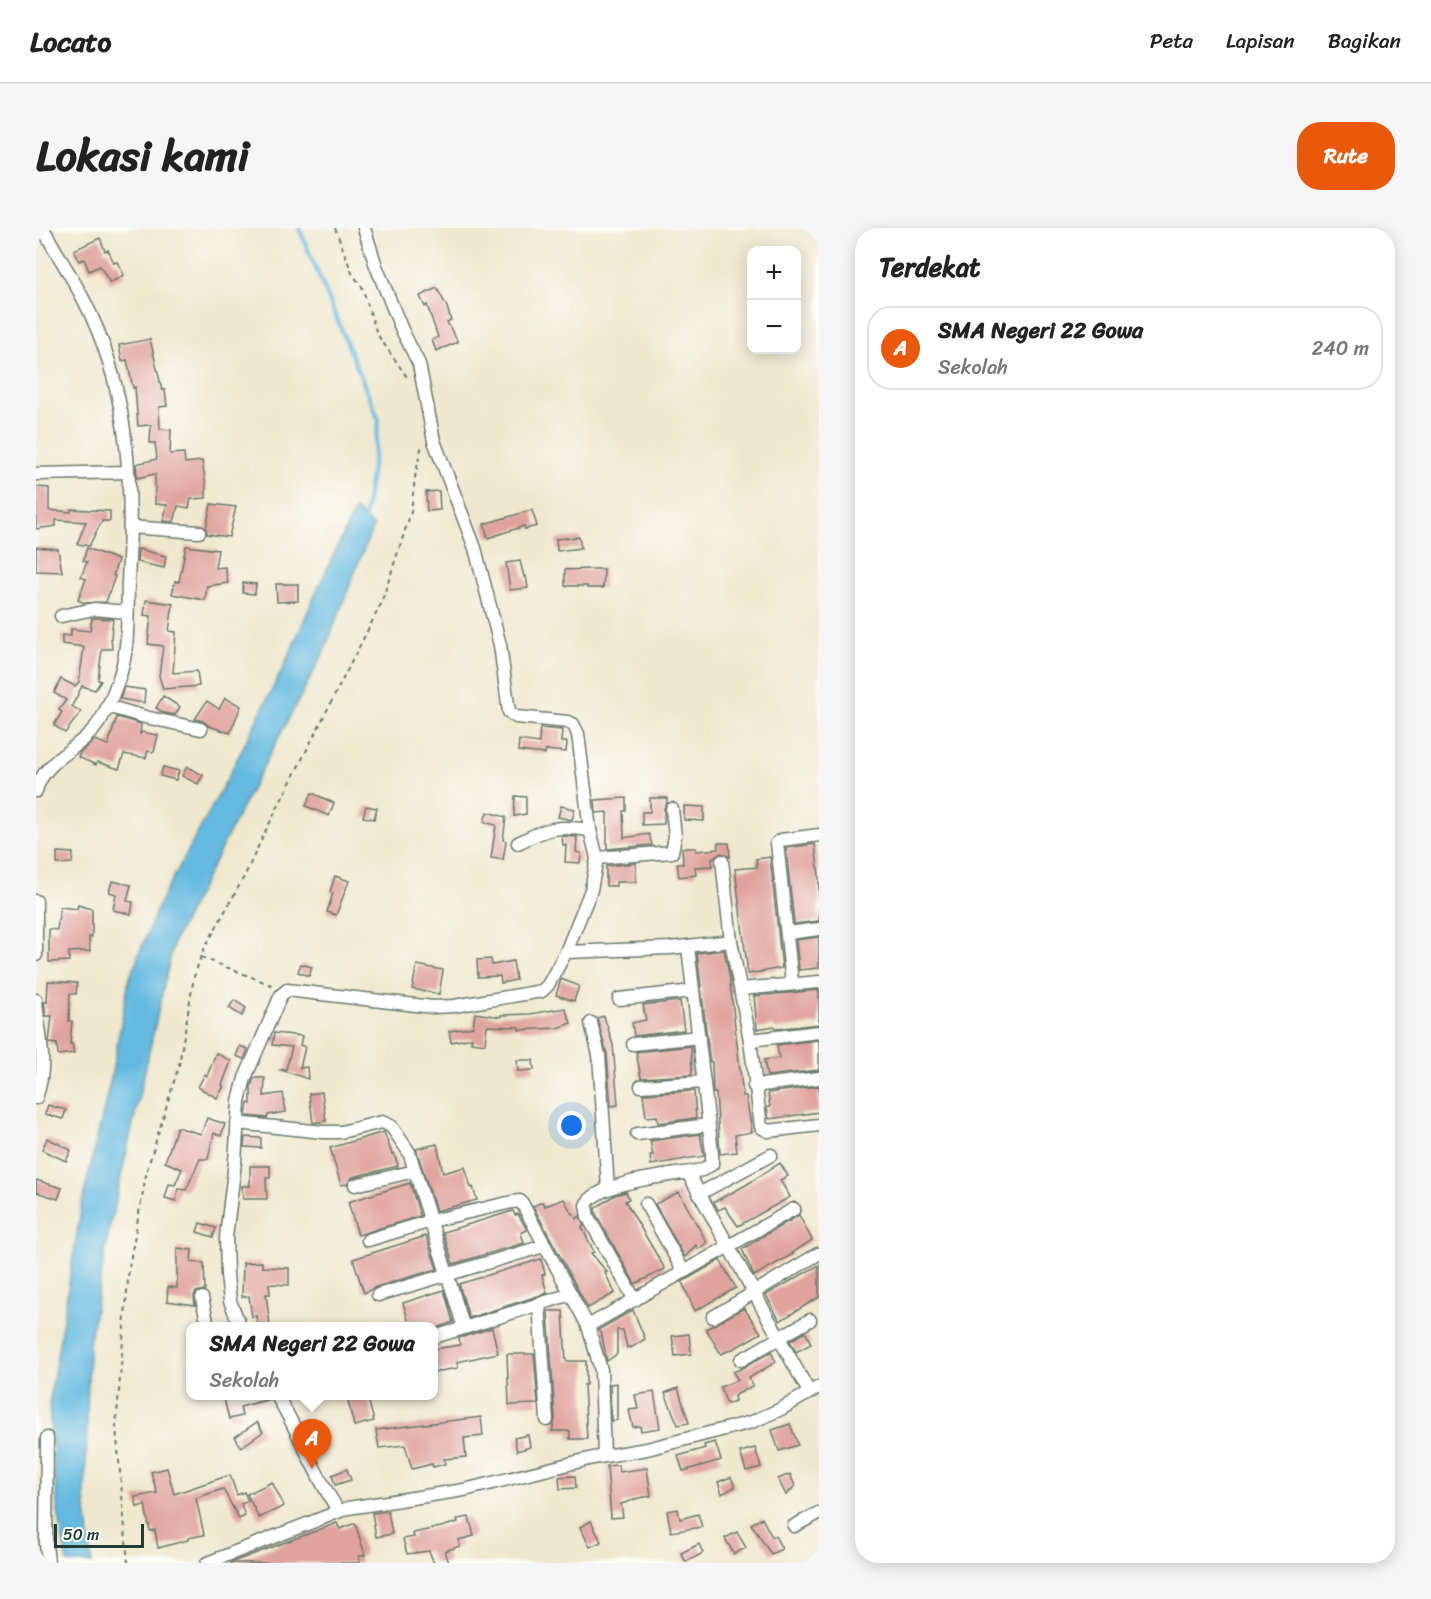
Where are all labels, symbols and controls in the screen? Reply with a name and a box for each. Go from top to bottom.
text: Locato [30,17,111,66]
text: Peta [1150,22,1193,60]
text: Lapisan [1226,22,1295,60]
text: Bagikan [1328,22,1401,60]
text: Lokasi kami [36,119,249,193]
button: Rute [1297,122,1395,190]
text: Terdekat [879,244,980,290]
map controls [747,246,801,354]
button: + [747,246,801,300]
button: − [747,300,801,354]
text: SMA Negeri 22 Gowa [938,311,1143,350]
text: A [894,331,907,366]
text: 240 m [1312,331,1369,366]
text: Sekolah [938,350,1008,385]
your location [557,1111,586,1140]
popup [186,1322,438,1400]
text: SMA Negeri 22 Gowa [209,1324,415,1363]
text: Sekolah [209,1363,279,1398]
pin: A [292,1420,332,1469]
text: 50 m [63,1520,99,1549]
scale bar [54,1521,144,1548]

